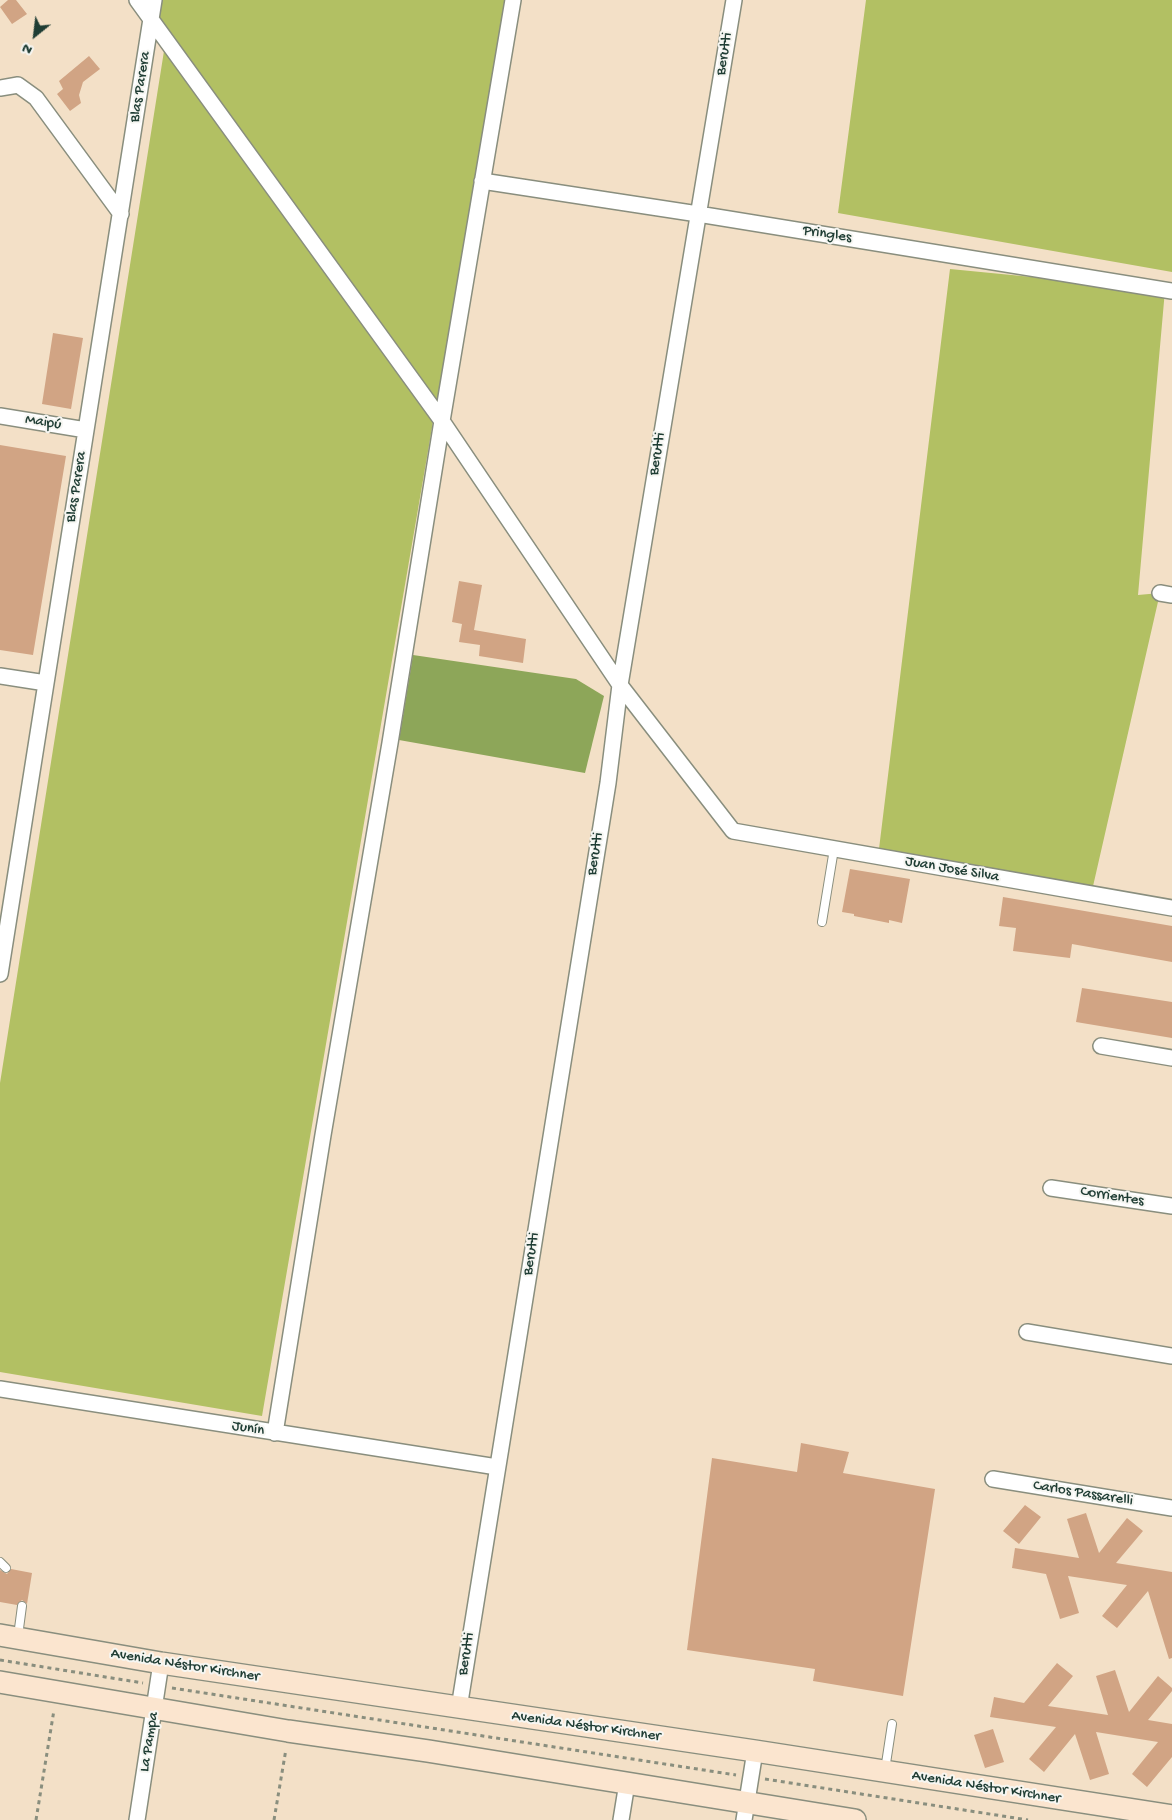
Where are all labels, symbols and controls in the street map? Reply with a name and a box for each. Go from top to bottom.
north arrow [10,10,60,60]
street label: Berutti [713,31,737,77]
text: N [19,39,36,58]
street label: Blas Parera [127,50,155,124]
street label: Pringles [801,222,853,248]
street label: Maipú [24,411,62,435]
street label: Berutti [646,431,670,477]
street label: Blas Parera [63,450,91,524]
street label: Berutti [584,831,608,877]
street label: Juan José Silva [904,853,1000,887]
street label: Corrientes [1079,1183,1145,1211]
street label: Berutti [520,1231,544,1277]
street label: Junín [231,1418,265,1440]
street label: Carlos Passarelli [1032,1477,1134,1511]
street label: Berutti [455,1631,479,1677]
street label: Avenida Néstor Kirchner [109,1645,261,1687]
street label: Avenida Néstor Kirchner [510,1708,662,1746]
street label: La Pampa [136,1711,164,1773]
street label: Avenida Néstor Kirchner [910,1767,1062,1809]

